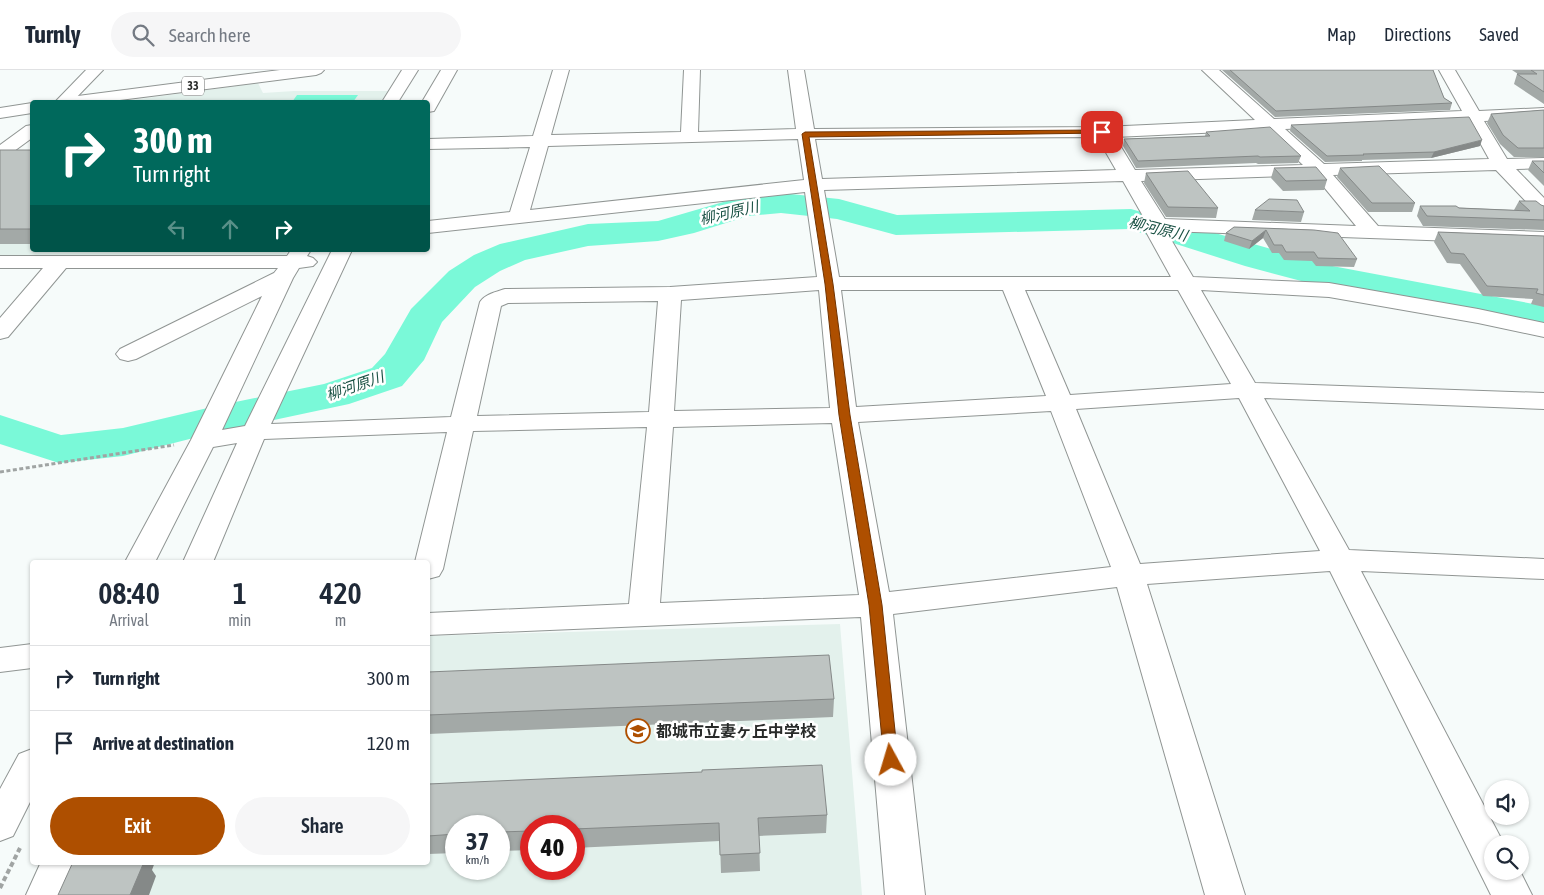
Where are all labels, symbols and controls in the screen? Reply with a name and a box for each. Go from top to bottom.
search box [111,12,461,57]
text: Turnly [25,21,81,48]
icon: search [129,21,157,49]
text: Search here [169,24,251,46]
text: Map [1327,24,1356,45]
text: Directions [1384,24,1451,45]
text: Saved [1479,24,1519,45]
road number: 33 [182,77,204,96]
pin [1081,111,1123,153]
icon: arrive [1088,118,1116,146]
icon: right [50,120,115,185]
text: 300 m [133,120,212,160]
text: Turn right [133,161,210,187]
water label: 柳河原川 [698,197,762,228]
water label: 柳河原川 [1127,213,1191,245]
icon: left [163,215,191,243]
icon: ahead [216,215,244,243]
icon: right [269,215,297,243]
water label: 柳河原川 [324,367,388,403]
text: 08:40 [98,576,160,610]
text: 1 [233,576,247,610]
text: 420 [319,576,362,610]
text: Arrival [110,611,149,629]
text: min [228,611,251,629]
text: m [335,611,346,629]
icon: right [50,664,78,692]
text: Turn right [93,667,160,689]
text: 300 m [367,667,410,689]
school or university icon: 都城市立妻ヶ丘中学校 [625,718,651,744]
place label: 都城市立妻ヶ丘中学校 [656,722,816,740]
icon: arrive [50,729,78,757]
text: Arrive at destination [93,732,234,754]
text: 120 m [367,732,410,754]
position arrow [864,733,916,785]
map controls [1484,780,1529,880]
button: sound [1484,780,1529,825]
button: Exit [50,797,225,855]
button: Share [235,797,410,855]
speed limit sign: 40 [520,815,585,880]
text: 37 [466,827,489,855]
button: search [1484,835,1529,880]
text: km/h [466,853,489,867]

